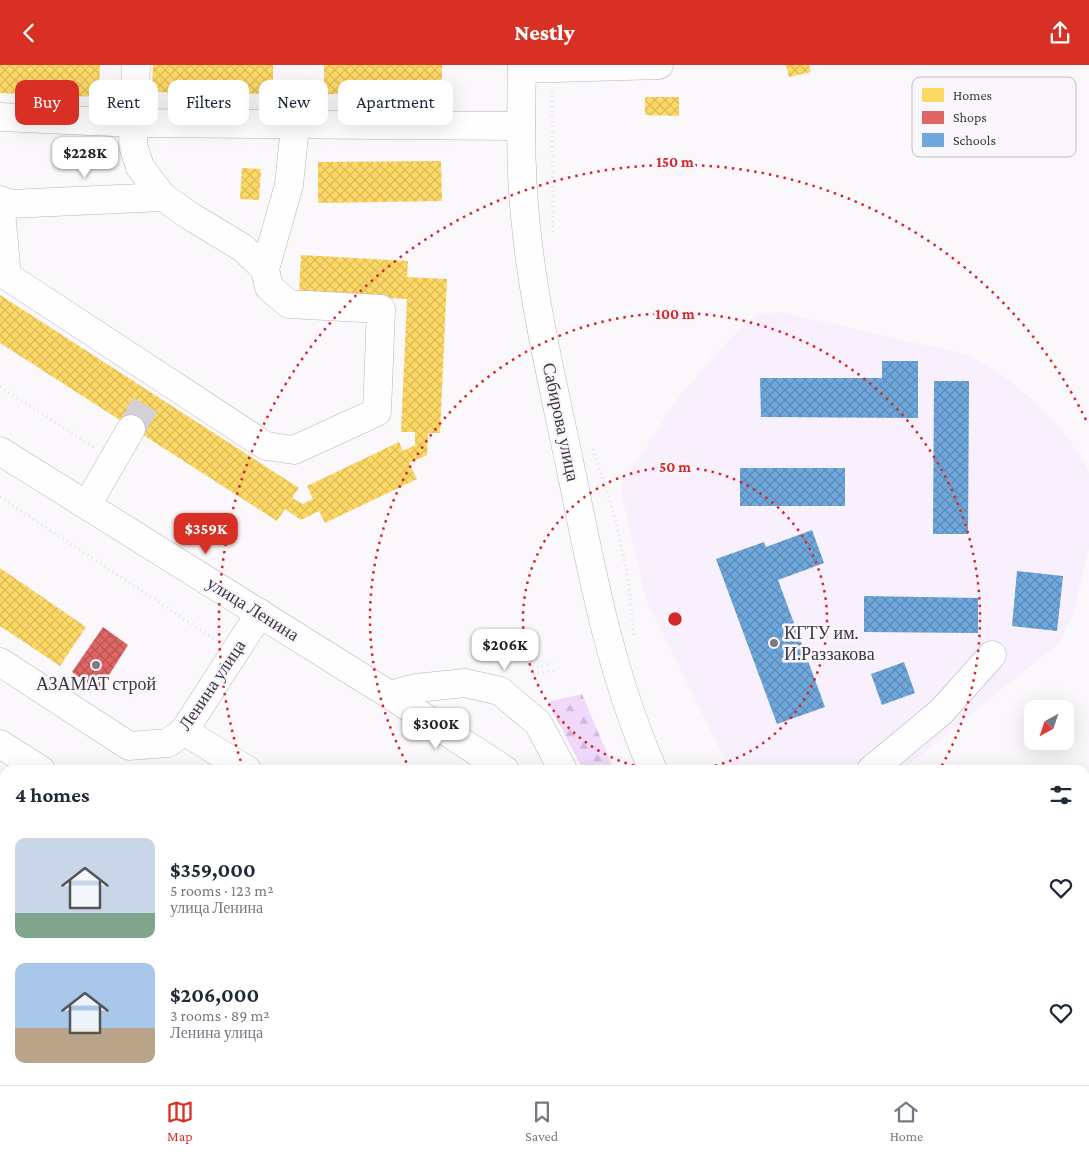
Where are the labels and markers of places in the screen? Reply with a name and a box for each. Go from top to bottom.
pin: $228K [50,137,120,179]
pin: $359K [171,513,241,555]
centre of rings [666,610,684,628]
place label: КГТУ им. И.Раззакова [784,623,875,664]
pin: $206K [470,629,540,671]
marker: КГТУ им. И.Раззакова [768,637,780,649]
marker: АЗАМАТ строй [90,659,102,671]
place label: АЗАМАТ строй [36,674,156,694]
pin: $300K [401,707,471,750]

